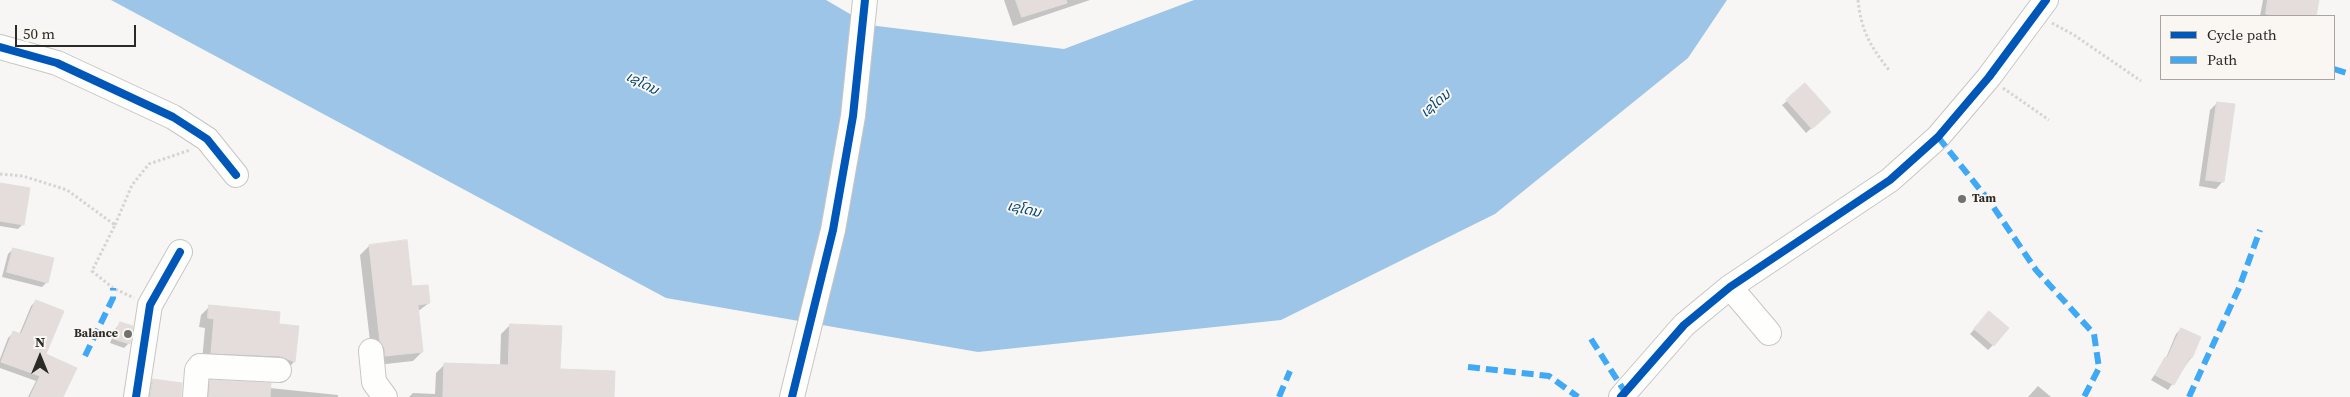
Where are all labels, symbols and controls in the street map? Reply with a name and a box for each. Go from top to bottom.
scale bar [18,15,139,47]
legend [2160,15,2335,80]
text: 50 m [23,23,55,44]
text: Cycle path [2207,24,2277,45]
text: Path [2207,49,2237,70]
water label: ເຊໂດນ [623,69,661,99]
water label: ເຊໂດນ [1418,87,1454,121]
place label: Tam [1972,192,1996,206]
marker: Tam [1956,193,1968,205]
water label: ເຊໂດນ [1006,198,1042,222]
place label: Balance [74,327,118,341]
marker: Balance [122,328,134,340]
north arrow [15,332,65,382]
text: N [35,332,45,352]

